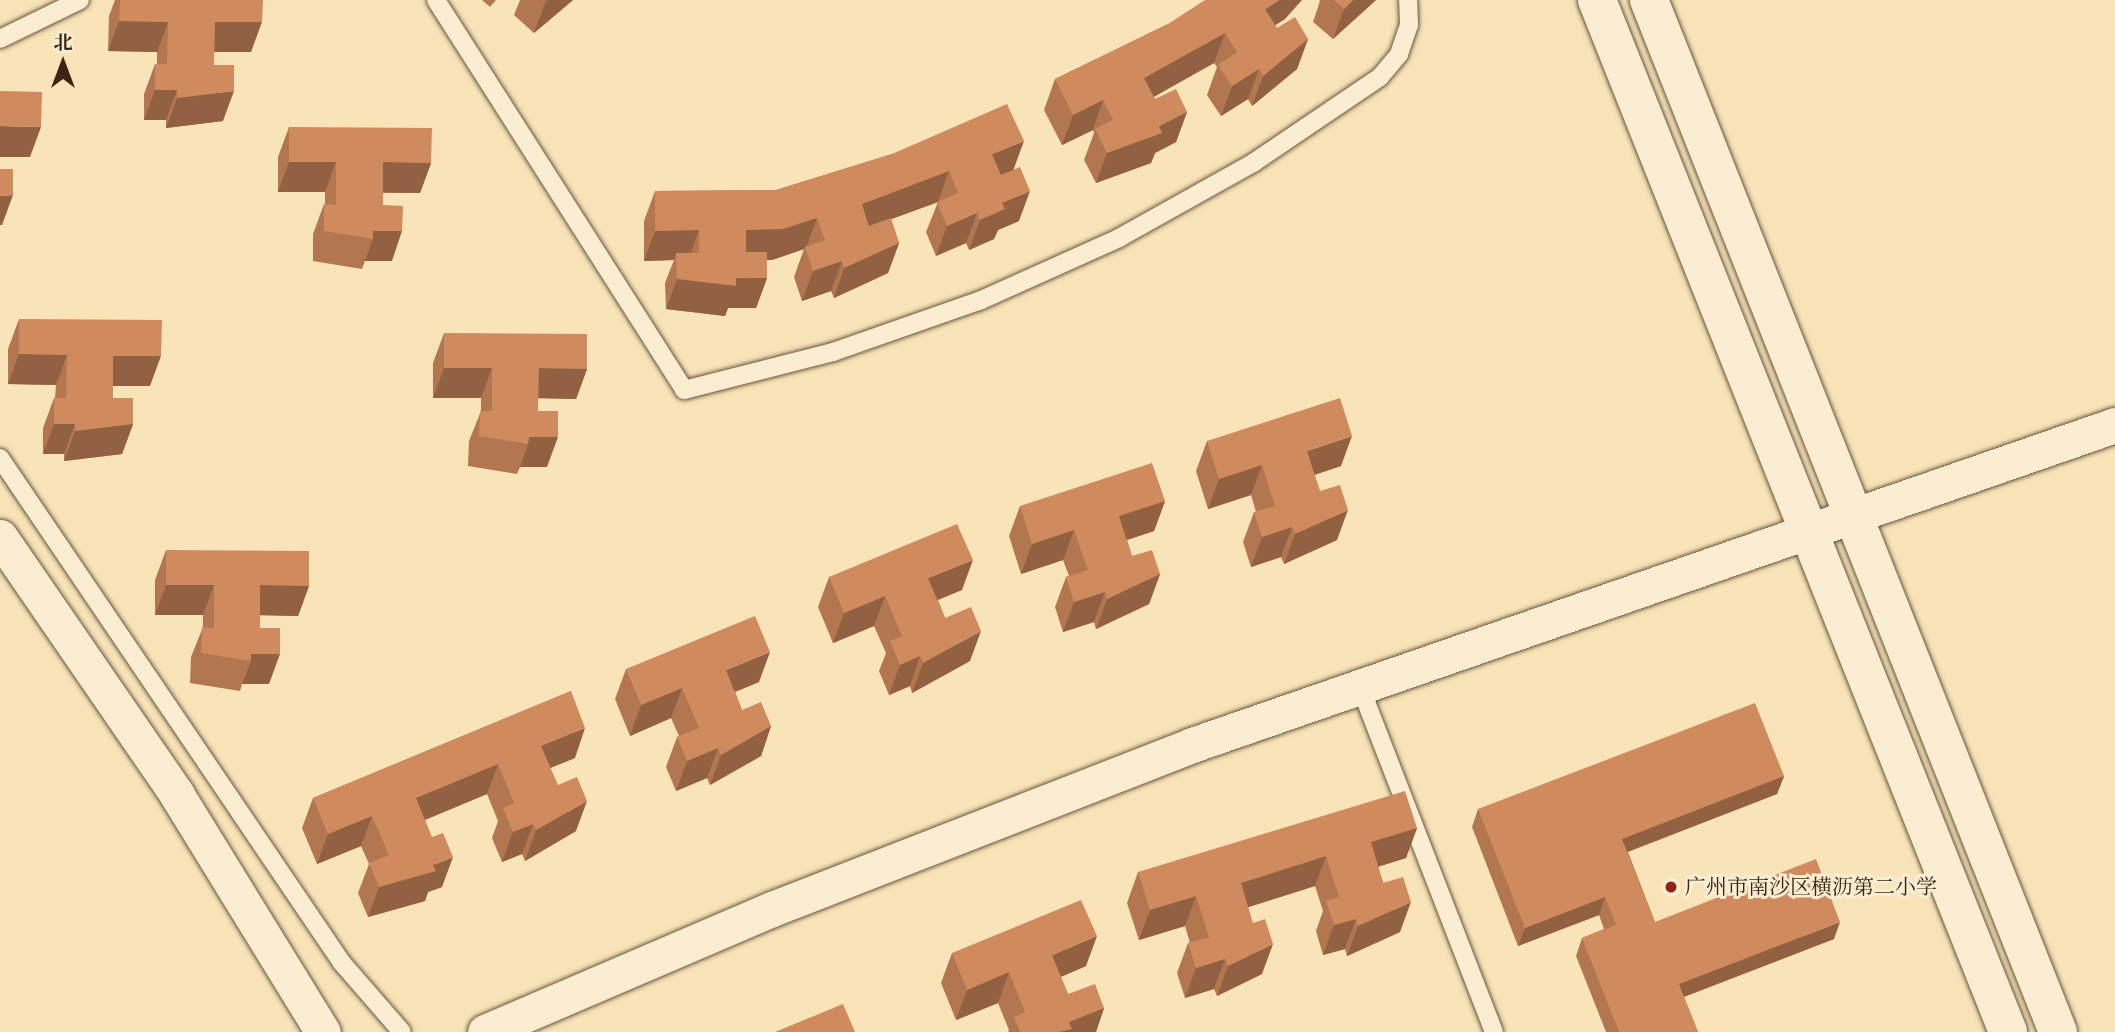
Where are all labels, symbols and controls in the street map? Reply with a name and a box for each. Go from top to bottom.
north arrow [28,28,98,98]
text: 北 [53,28,73,56]
place label: 广州市南沙区横沥第二小学 [1685,874,1937,900]
marker: 广州市南沙区横沥第二小学 [1663,879,1679,895]

